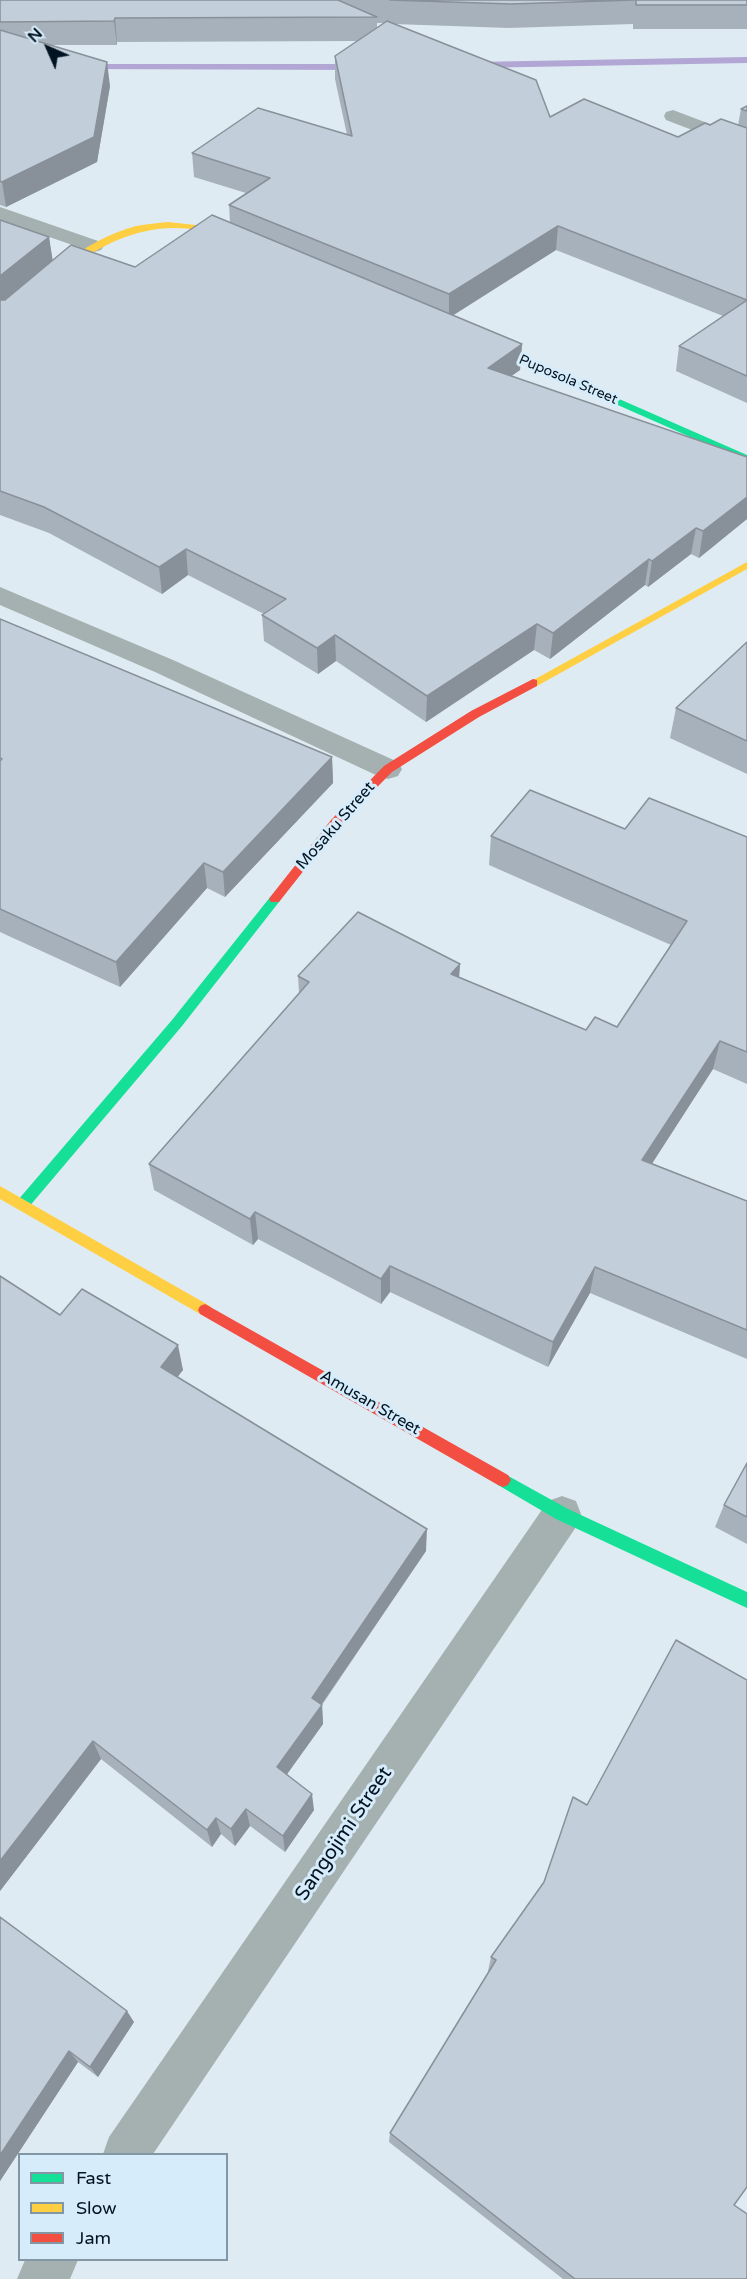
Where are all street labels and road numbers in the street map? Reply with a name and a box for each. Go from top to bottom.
street label: Puposola Street [516,352,620,408]
street label: Mosaku Street [293,778,379,874]
street label: Amusan Street [316,1367,424,1439]
street label: Sangojimi Street [290,1763,398,1905]

